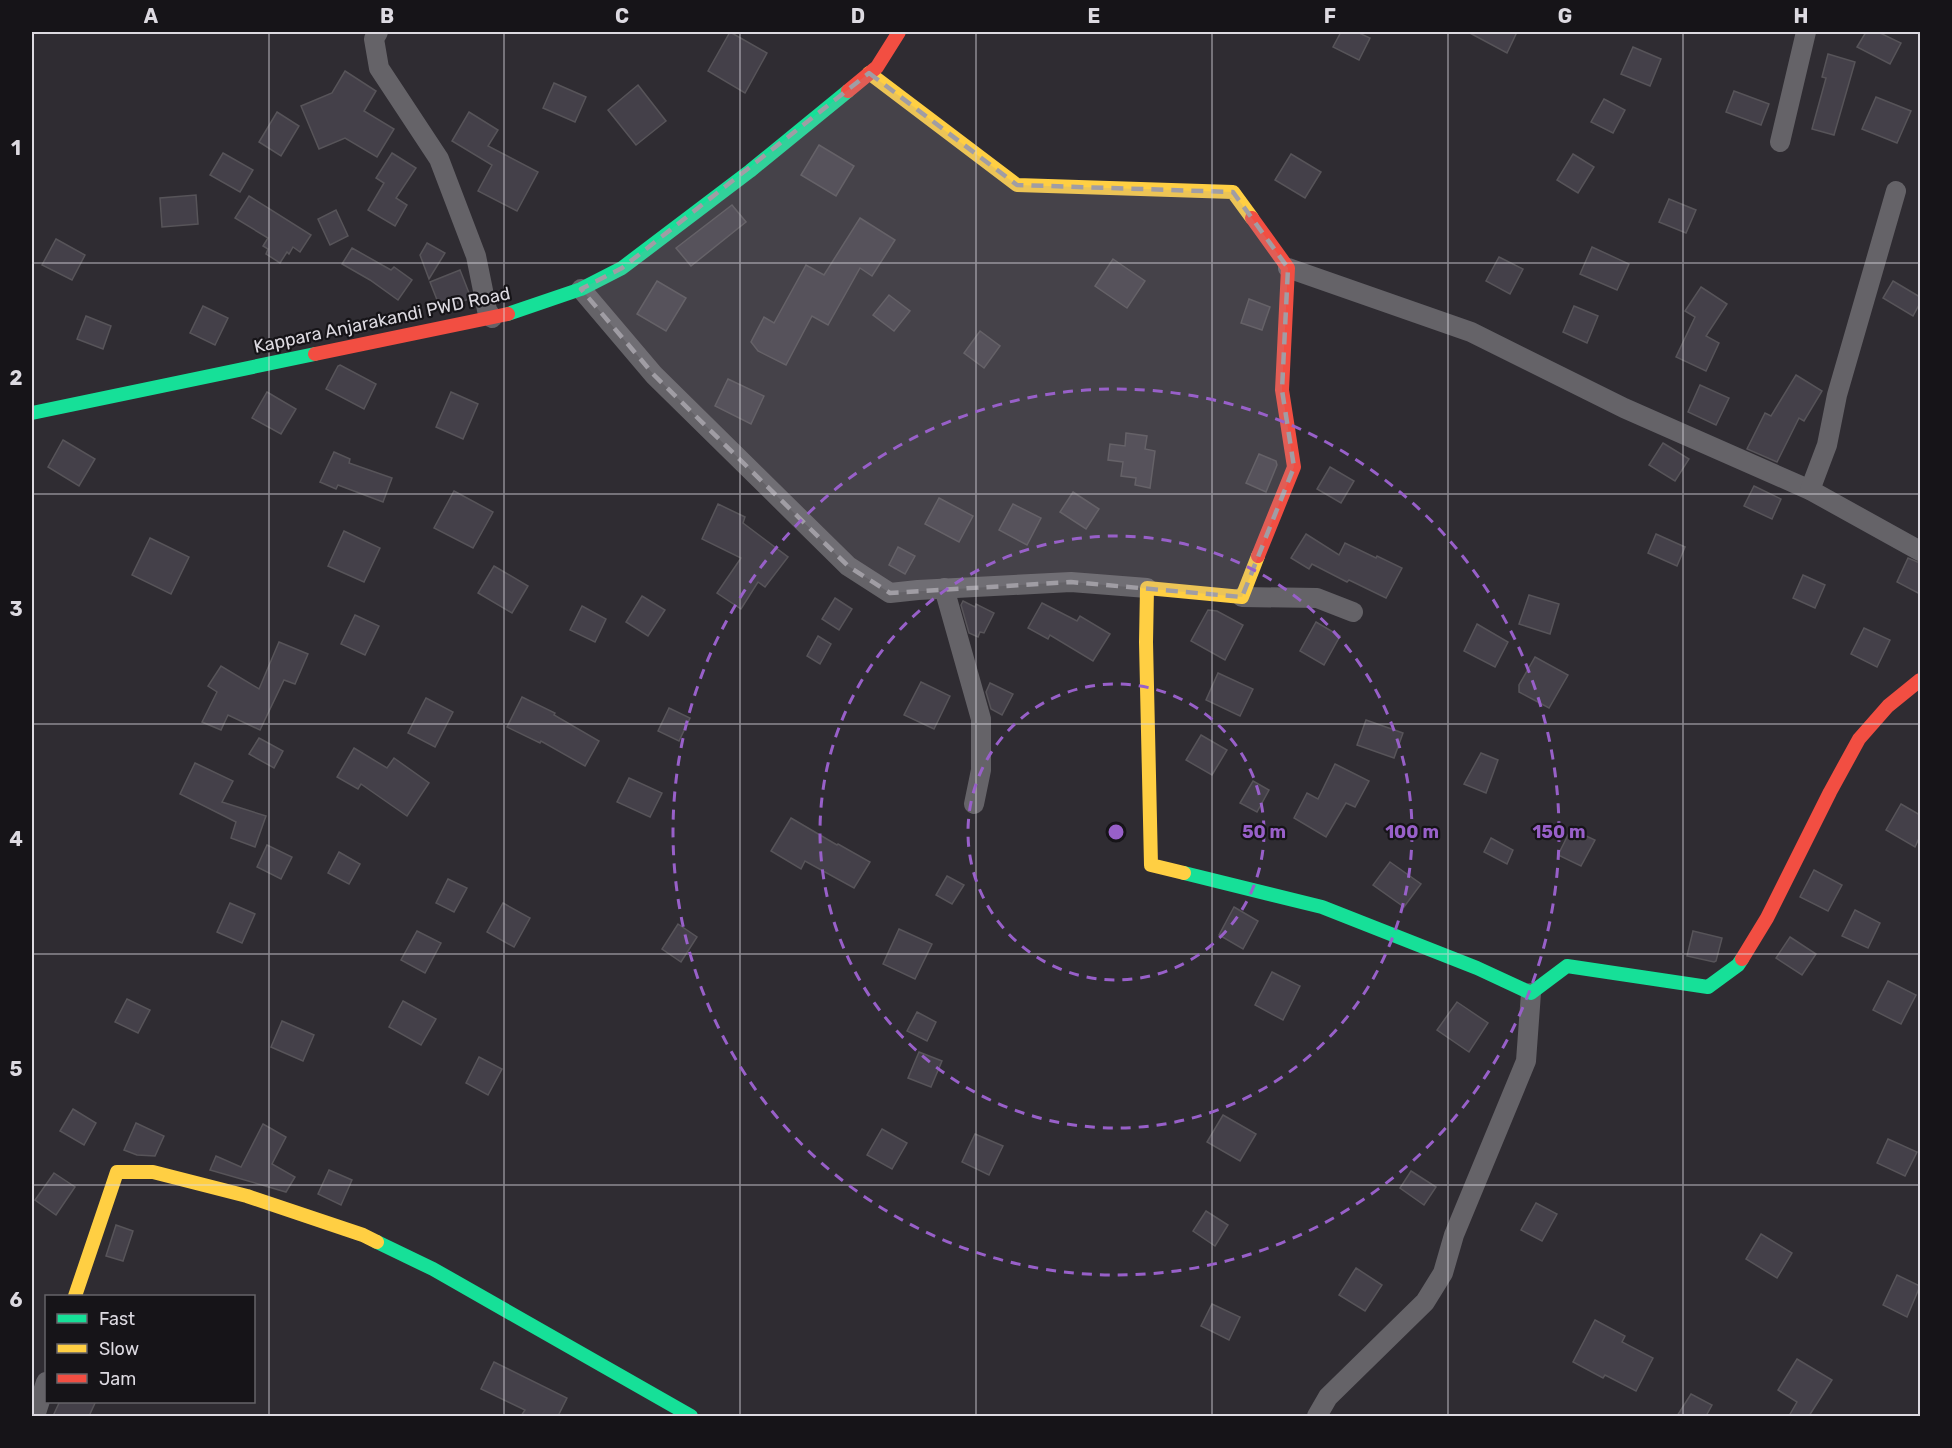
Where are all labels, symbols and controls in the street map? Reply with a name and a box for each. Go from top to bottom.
text: A [144,4,159,28]
text: B [380,4,394,28]
text: C [615,4,629,28]
text: D [851,4,865,28]
text: E [1088,4,1100,28]
text: F [1324,4,1336,28]
text: G [1558,4,1572,28]
text: H [1794,4,1808,28]
text: 1 [11,136,21,160]
street label: Kappara Anjarakandi PWD Road [252,282,512,358]
text: 2 [10,366,23,390]
text: 3 [9,597,23,621]
text: 50 m [1242,821,1286,843]
text: 100 m [1385,821,1439,843]
text: 150 m [1532,821,1586,843]
centre of rings [1106,822,1126,842]
text: 4 [9,827,23,851]
text: 5 [10,1057,23,1081]
text: 6 [9,1288,23,1312]
legend [45,1295,255,1403]
text: Fast [99,1308,135,1330]
text: Slow [99,1338,139,1360]
text: Jam [99,1368,136,1390]

